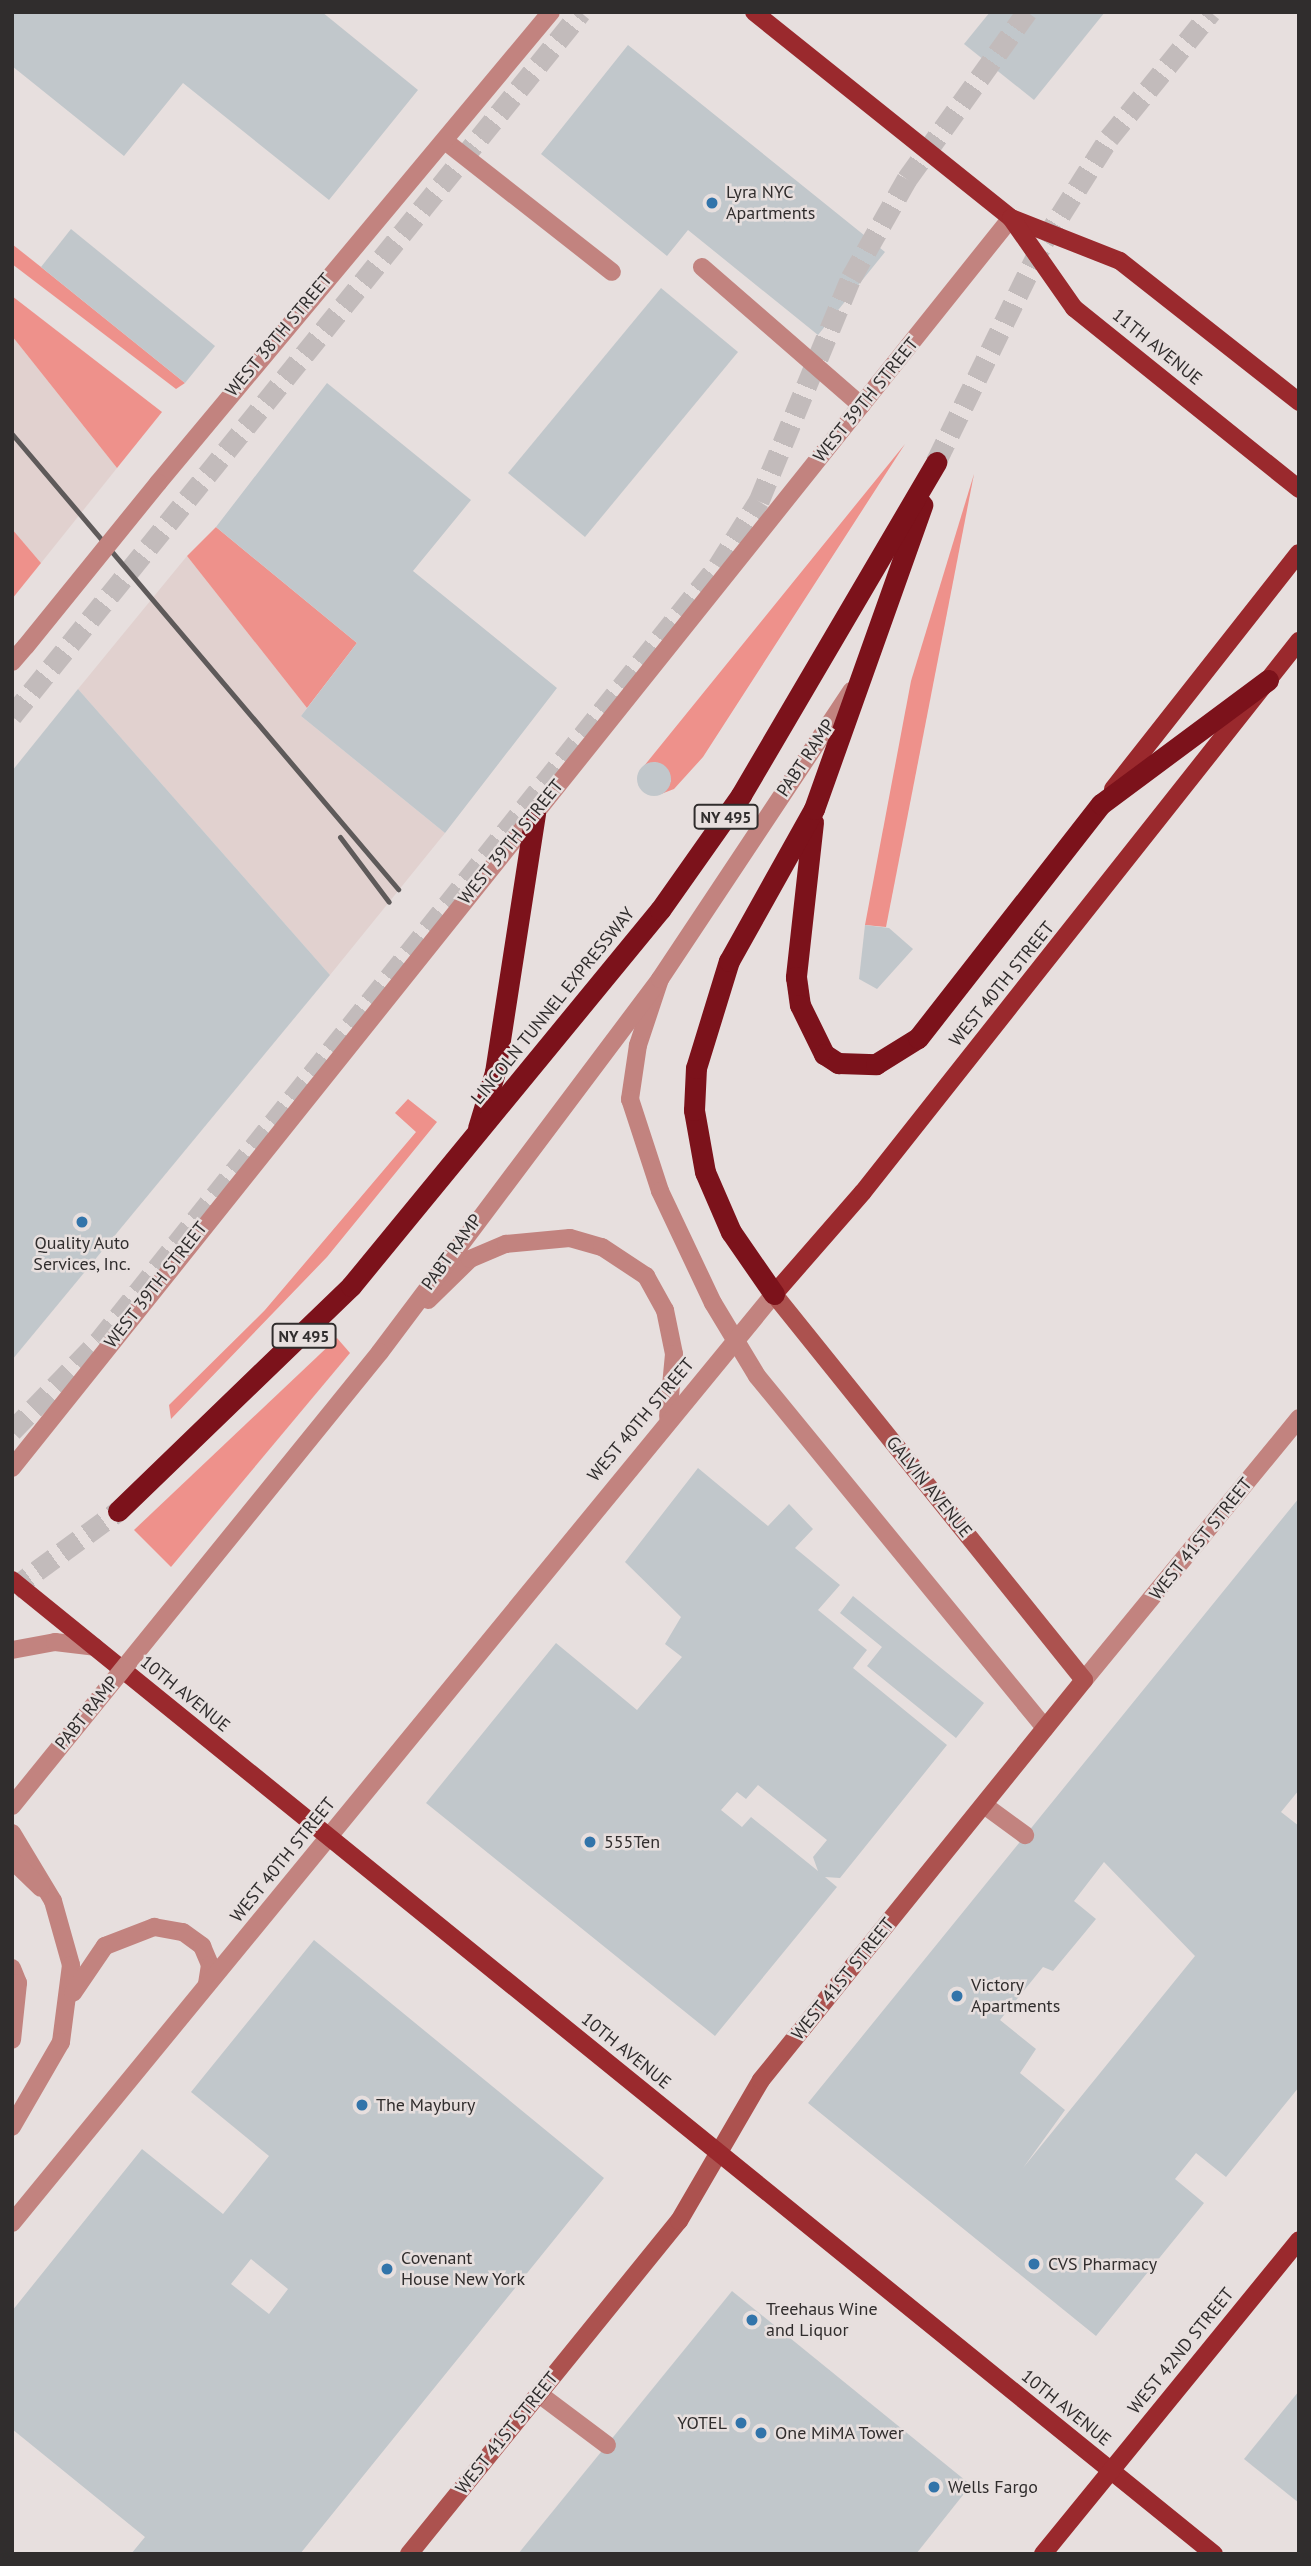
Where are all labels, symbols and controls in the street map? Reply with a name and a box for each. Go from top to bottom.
place label: Lyra NYC Apartments [726,182,815,224]
marker: Lyra NYC Apartments [704,195,720,211]
street label: WEST 38TH STREET [221,269,337,401]
street label: 11TH AVENUE [1108,304,1206,390]
street label: WEST 39TH STREET [809,333,923,467]
street label: PABT RAMP [772,715,840,801]
street label: WEST 39TH STREET [454,775,568,909]
road number: NY 495 [693,804,759,830]
street label: LINCOLN TUNNEL EXPRESSWAY [466,903,640,1109]
street label: WEST 40TH STREET [945,917,1059,1051]
street label: PABT RAMP [417,1210,487,1294]
marker: Quality Auto Services, Inc. [74,1214,90,1230]
street label: WEST 39TH STREET [100,1217,212,1353]
place label: Quality Auto Services, Inc. [33,1233,131,1276]
road number: NY 495 [271,1324,337,1348]
street label: WEST 40TH STREET [583,1354,699,1486]
street label: GALVIN AVENUE [881,1432,977,1542]
street label: WEST 41ST STREET [1145,1473,1257,1605]
street label: 10TH AVENUE [136,1651,234,1737]
street label: PABT RAMP [51,1672,123,1754]
street label: WEST 40TH STREET [226,1793,340,1927]
place label: 555Ten [604,1831,660,1853]
marker: 555Ten [582,1834,598,1850]
street label: WEST 41ST STREET [787,1913,899,2045]
place label: Victory Apartments [971,1975,1060,2018]
marker: Victory Apartments [949,1988,965,2004]
street label: 10TH AVENUE [577,2008,675,2094]
place label: The Maybury [376,2094,475,2116]
marker: The Maybury [354,2097,370,2113]
place label: Covenant House New York [401,2248,526,2290]
place label: CVS Pharmacy [1048,2253,1157,2275]
marker: CVS Pharmacy [1026,2256,1042,2272]
marker: Covenant House New York [379,2261,395,2277]
street label: WEST 42ND STREET [1123,2283,1239,2419]
place label: Treehaus Wine and Liquor [766,2299,878,2342]
marker: Treehaus Wine and Liquor [744,2312,760,2328]
street label: 10TH AVENUE [1017,2365,1115,2451]
street label: WEST 41ST STREET [451,2367,563,2499]
place label: YOTEL [677,2412,727,2434]
marker: YOTEL [733,2415,749,2431]
place label: One MiMA Tower [775,2422,905,2444]
marker: One MiMA Tower [753,2425,769,2441]
place label: Wells Fargo [948,2476,1038,2498]
marker: Wells Fargo [926,2479,942,2495]

